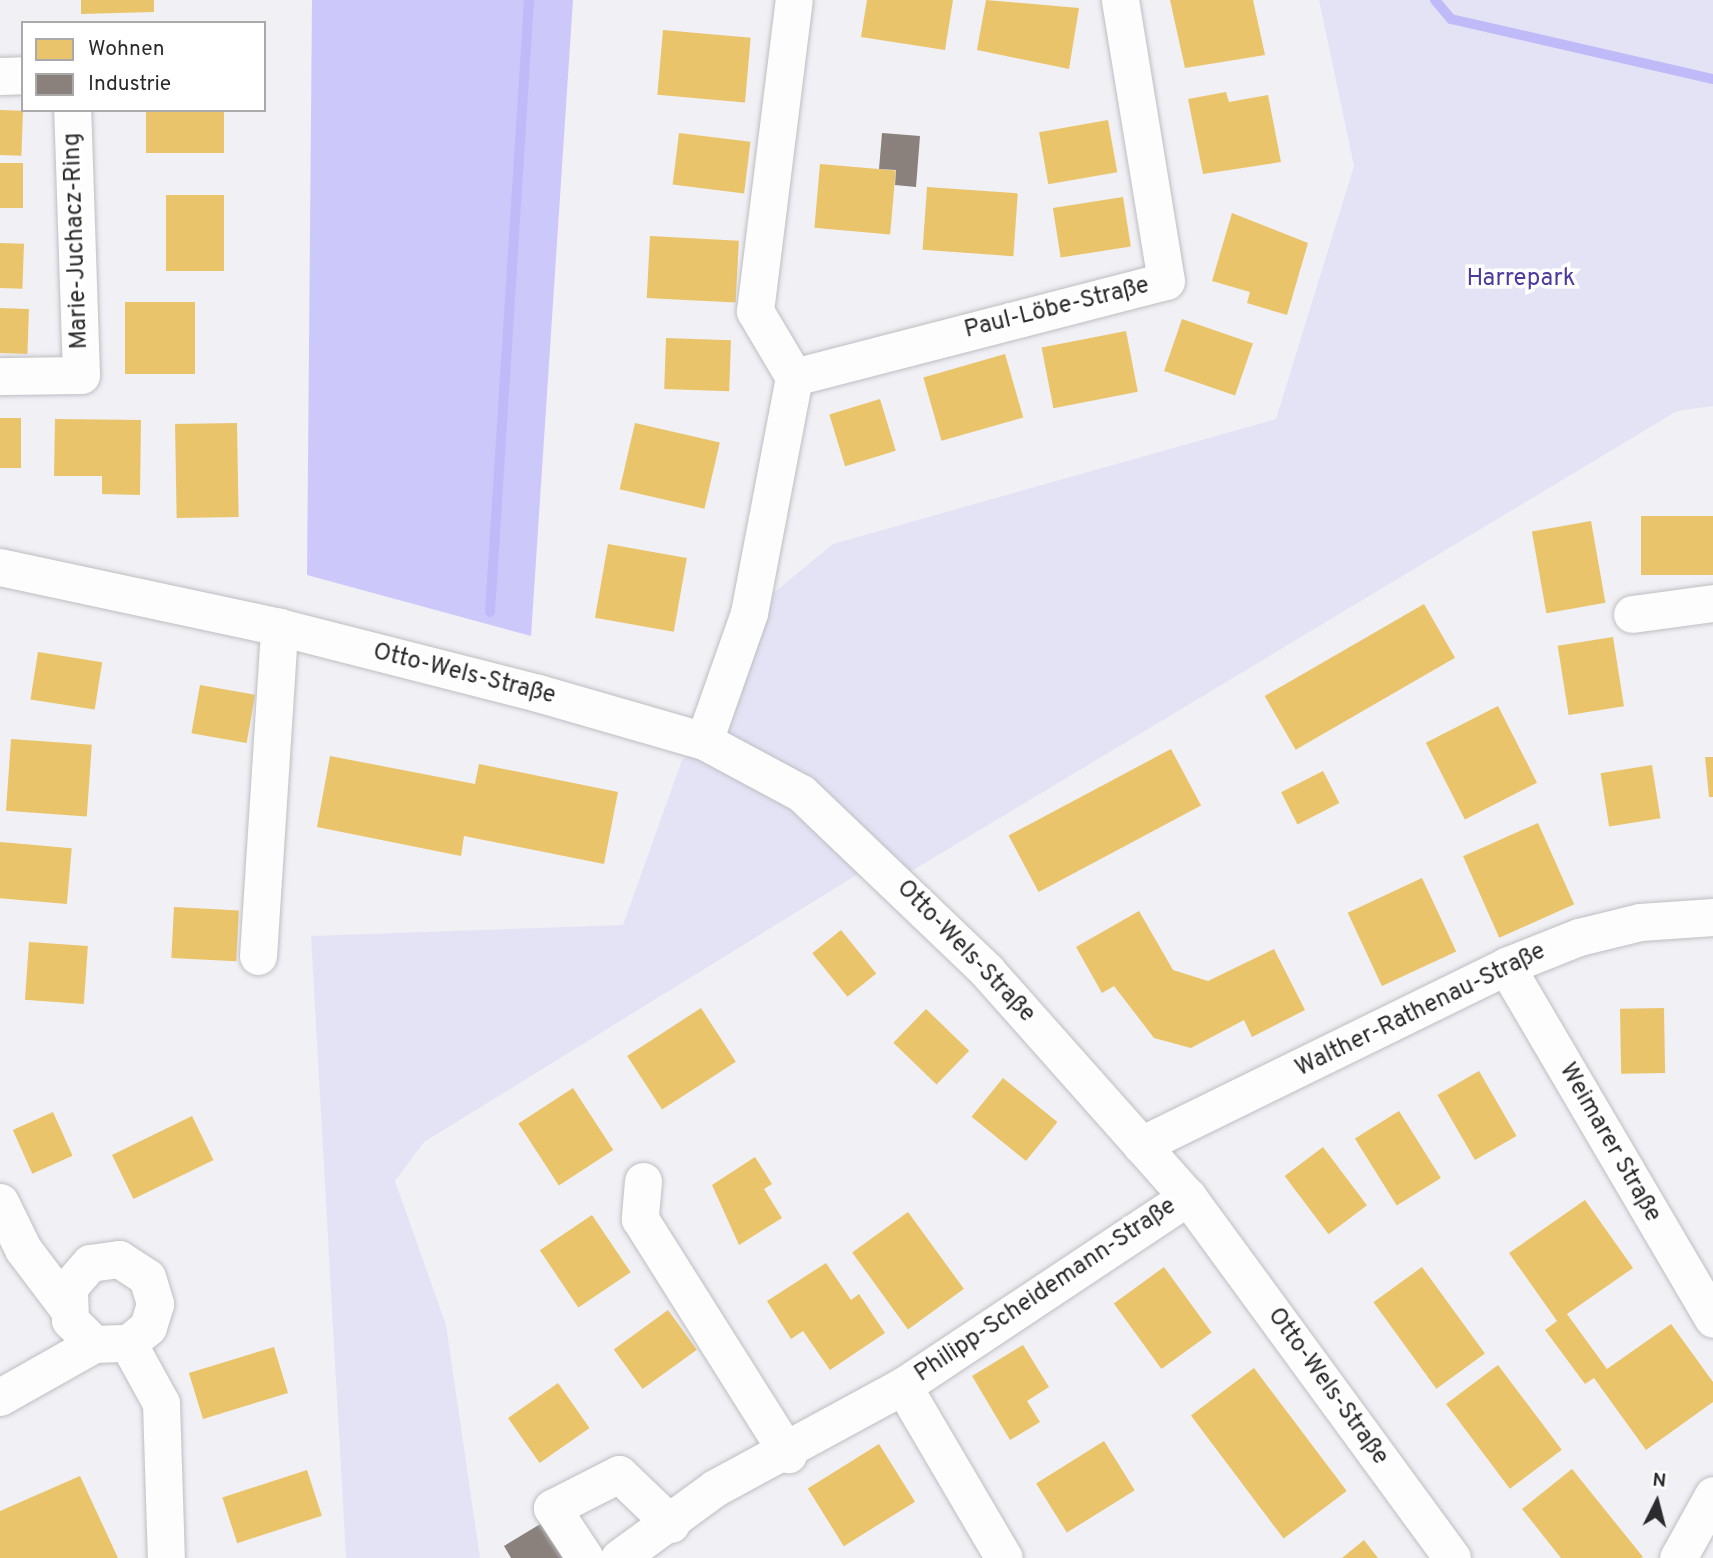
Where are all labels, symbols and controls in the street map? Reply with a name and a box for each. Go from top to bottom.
legend [21,21,266,112]
text: Wohnen [88,36,165,63]
text: Industrie [88,71,171,98]
street label: Marie-Juchacz-Ring [59,132,95,350]
park label: Harrepark [1467,266,1575,294]
street label: Paul-Löbe-Straße [962,272,1152,346]
street label: Otto-Wels-Straße [370,638,558,712]
street label: Otto-Wels-Straße [890,875,1040,1029]
street label: Walther-Rathenau-Straße [1291,938,1551,1084]
street label: Weimarer Straße [1552,1058,1666,1228]
street label: Philipp-Scheidemann-Straße [910,1193,1182,1389]
street label: Otto-Wels-Straße [1260,1303,1394,1471]
north arrow [1622,1467,1692,1537]
text: N [1651,1468,1667,1494]

